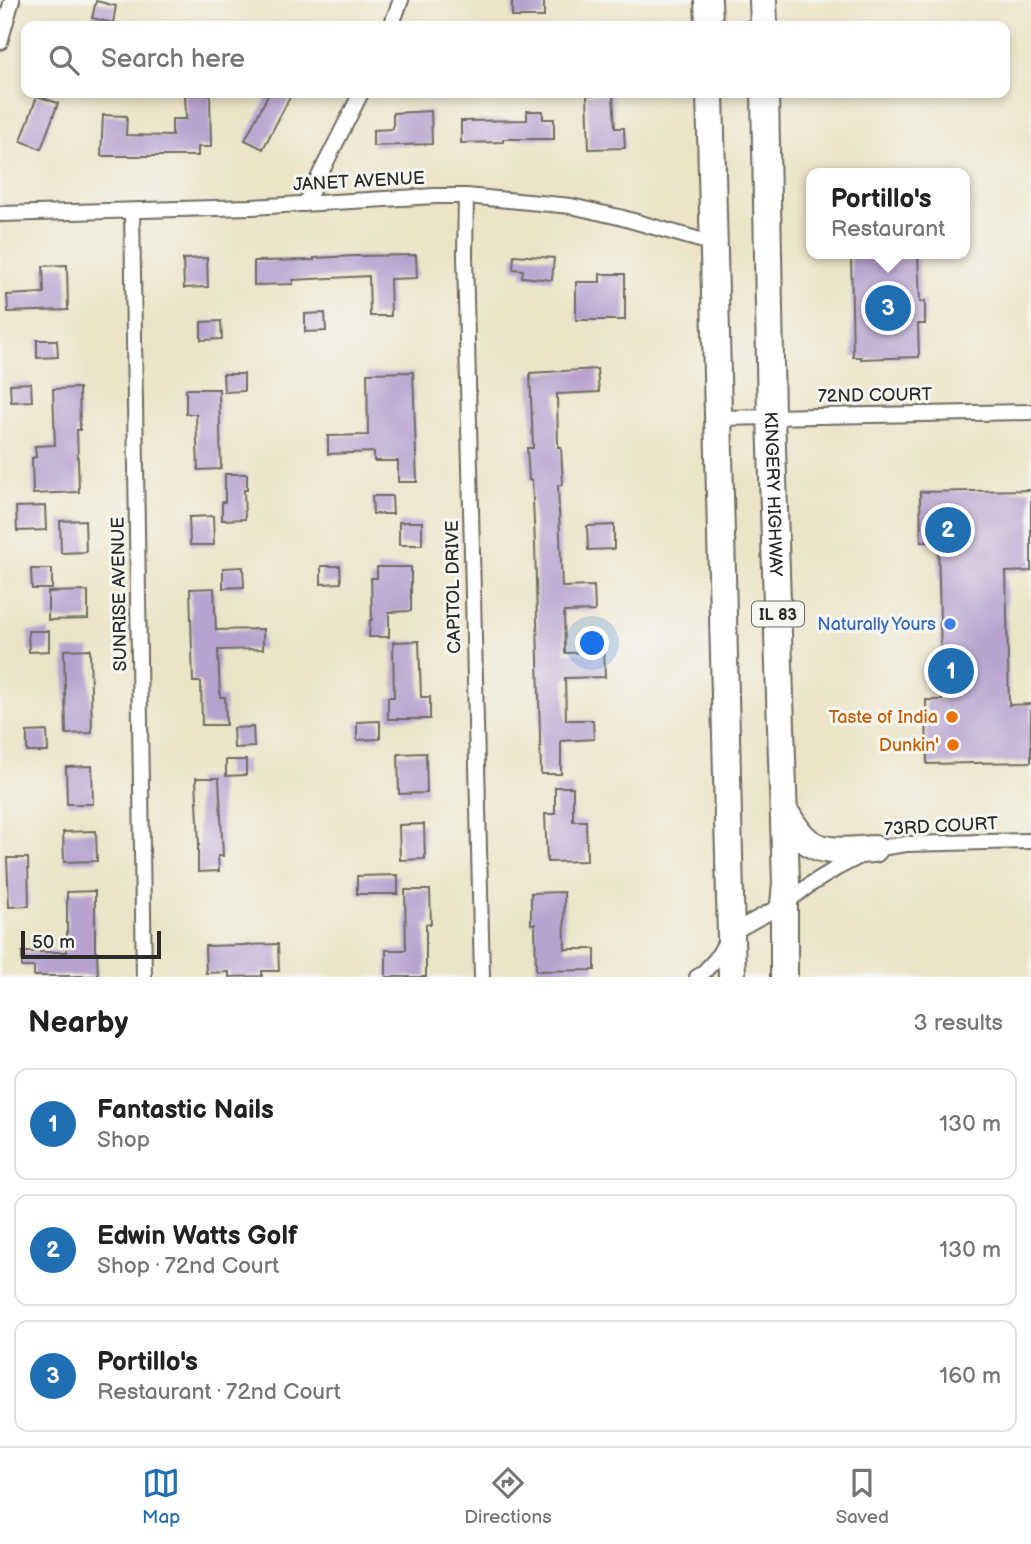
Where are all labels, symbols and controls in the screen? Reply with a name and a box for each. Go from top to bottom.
search box [21,21,1010,98]
icon: search [45,41,83,79]
text: Search here [101,44,245,75]
street label: JANET AVENUE [293,168,425,195]
popup [806,168,970,259]
text: Portillo's [831,184,931,215]
text: Restaurant [831,215,945,243]
pin: 3 [865,282,911,334]
street label: 72ND COURT [818,384,932,407]
street label: KINGERY HIGHWAY [760,411,786,577]
pin: 2 [925,504,971,556]
street label: SUNRISE AVENUE [108,516,131,671]
street label: CAPITOL DRIVE [442,520,465,654]
road number: IL 83 [752,601,804,626]
place label: Naturally Yours [817,614,936,635]
marker: Naturally Yours [942,616,958,632]
your location [575,626,609,660]
pin: 1 [928,645,974,697]
place label: Taste of India [828,707,938,728]
marker: Taste of India [944,709,960,725]
place label: Dunkin' [879,735,939,756]
marker: Dunkin' [945,737,961,753]
street label: 73RD COURT [884,813,999,840]
scale bar [21,928,161,960]
text: 50 m [32,931,75,954]
text: Nearby [28,1005,128,1041]
text: 3 results [914,1009,1003,1037]
text: Fantastic Nails [97,1095,274,1126]
text: 1 [48,1110,58,1138]
text: 130 m [939,1110,1001,1138]
text: Shop [97,1126,150,1154]
text: Edwin Watts Golf [97,1221,298,1252]
text: 2 [46,1236,60,1264]
text: 130 m [939,1236,1001,1264]
text: Shop · 72nd Court [97,1252,279,1280]
text: Portillo's [97,1347,198,1378]
text: 3 [46,1362,60,1390]
text: 160 m [939,1362,1001,1390]
text: Restaurant · 72nd Court [97,1378,341,1406]
tab: Map [142,1464,180,1529]
tab: Directions [464,1464,552,1529]
tab: Saved [836,1464,889,1529]

